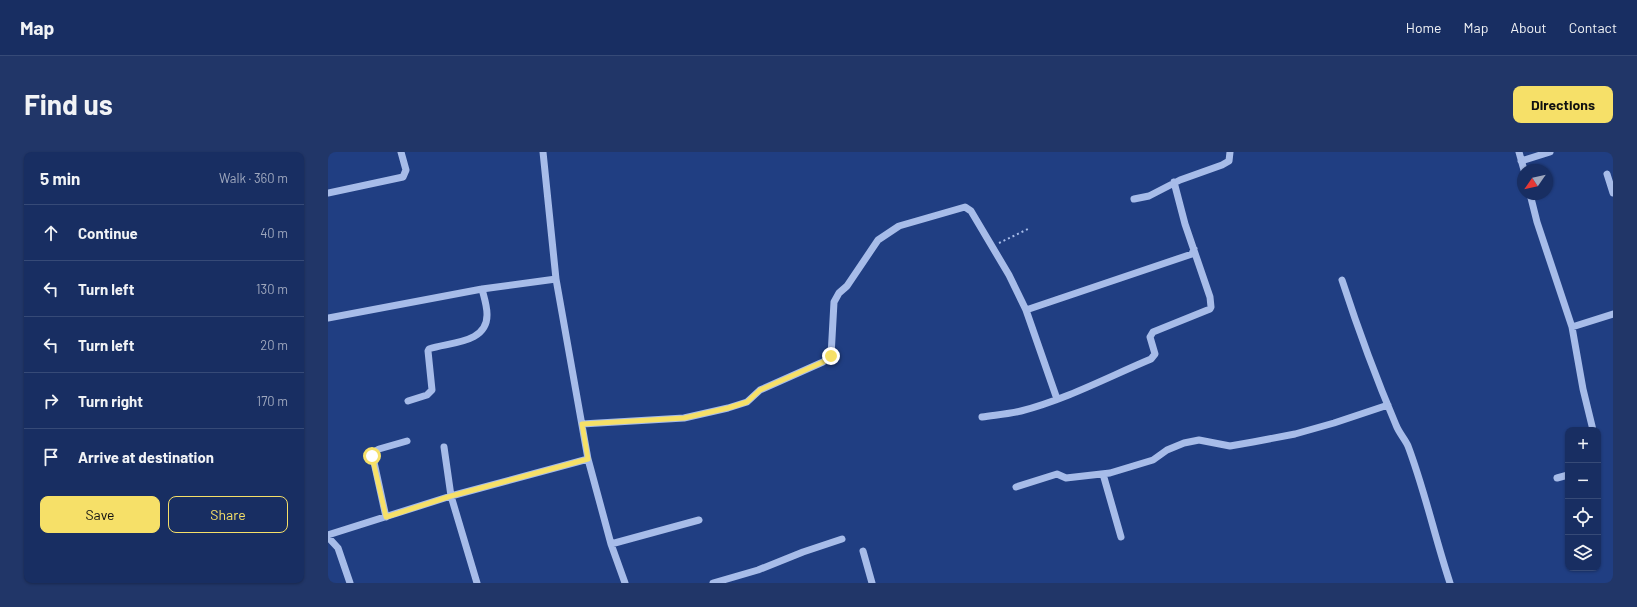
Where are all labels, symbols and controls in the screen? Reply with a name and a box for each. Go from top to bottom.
text: Map [20,16,54,39]
text: Home [1406,19,1442,36]
text: Map [1464,19,1488,36]
text: About [1510,19,1547,36]
text: Contact [1569,19,1617,36]
button: Directions [1513,86,1613,123]
text: Find us [24,87,113,121]
north arrow [1517,164,1553,200]
text: 5 min [40,168,80,188]
text: Walk · 360 m [219,170,288,186]
icon: ahead [40,222,62,244]
text: Continue [78,224,138,242]
text: 40 m [260,225,288,241]
icon: left [40,278,62,300]
text: Turn left [78,280,134,298]
text: 130 m [256,281,288,297]
icon: left [40,334,62,356]
text: Turn left [78,336,134,354]
text: 20 m [260,337,288,353]
route end [822,347,840,365]
icon: right [40,390,62,412]
text: Turn right [78,392,143,410]
text: 170 m [257,393,288,409]
map controls [1565,427,1601,571]
button: + [1565,427,1601,463]
icon: arrive [40,446,62,468]
route start [363,447,381,465]
text: Arrive at destination [78,448,214,466]
button: − [1565,463,1601,499]
button: Save [40,496,160,533]
button: Share [168,496,288,533]
button: locate [1565,499,1601,535]
button: layers [1565,535,1601,571]

